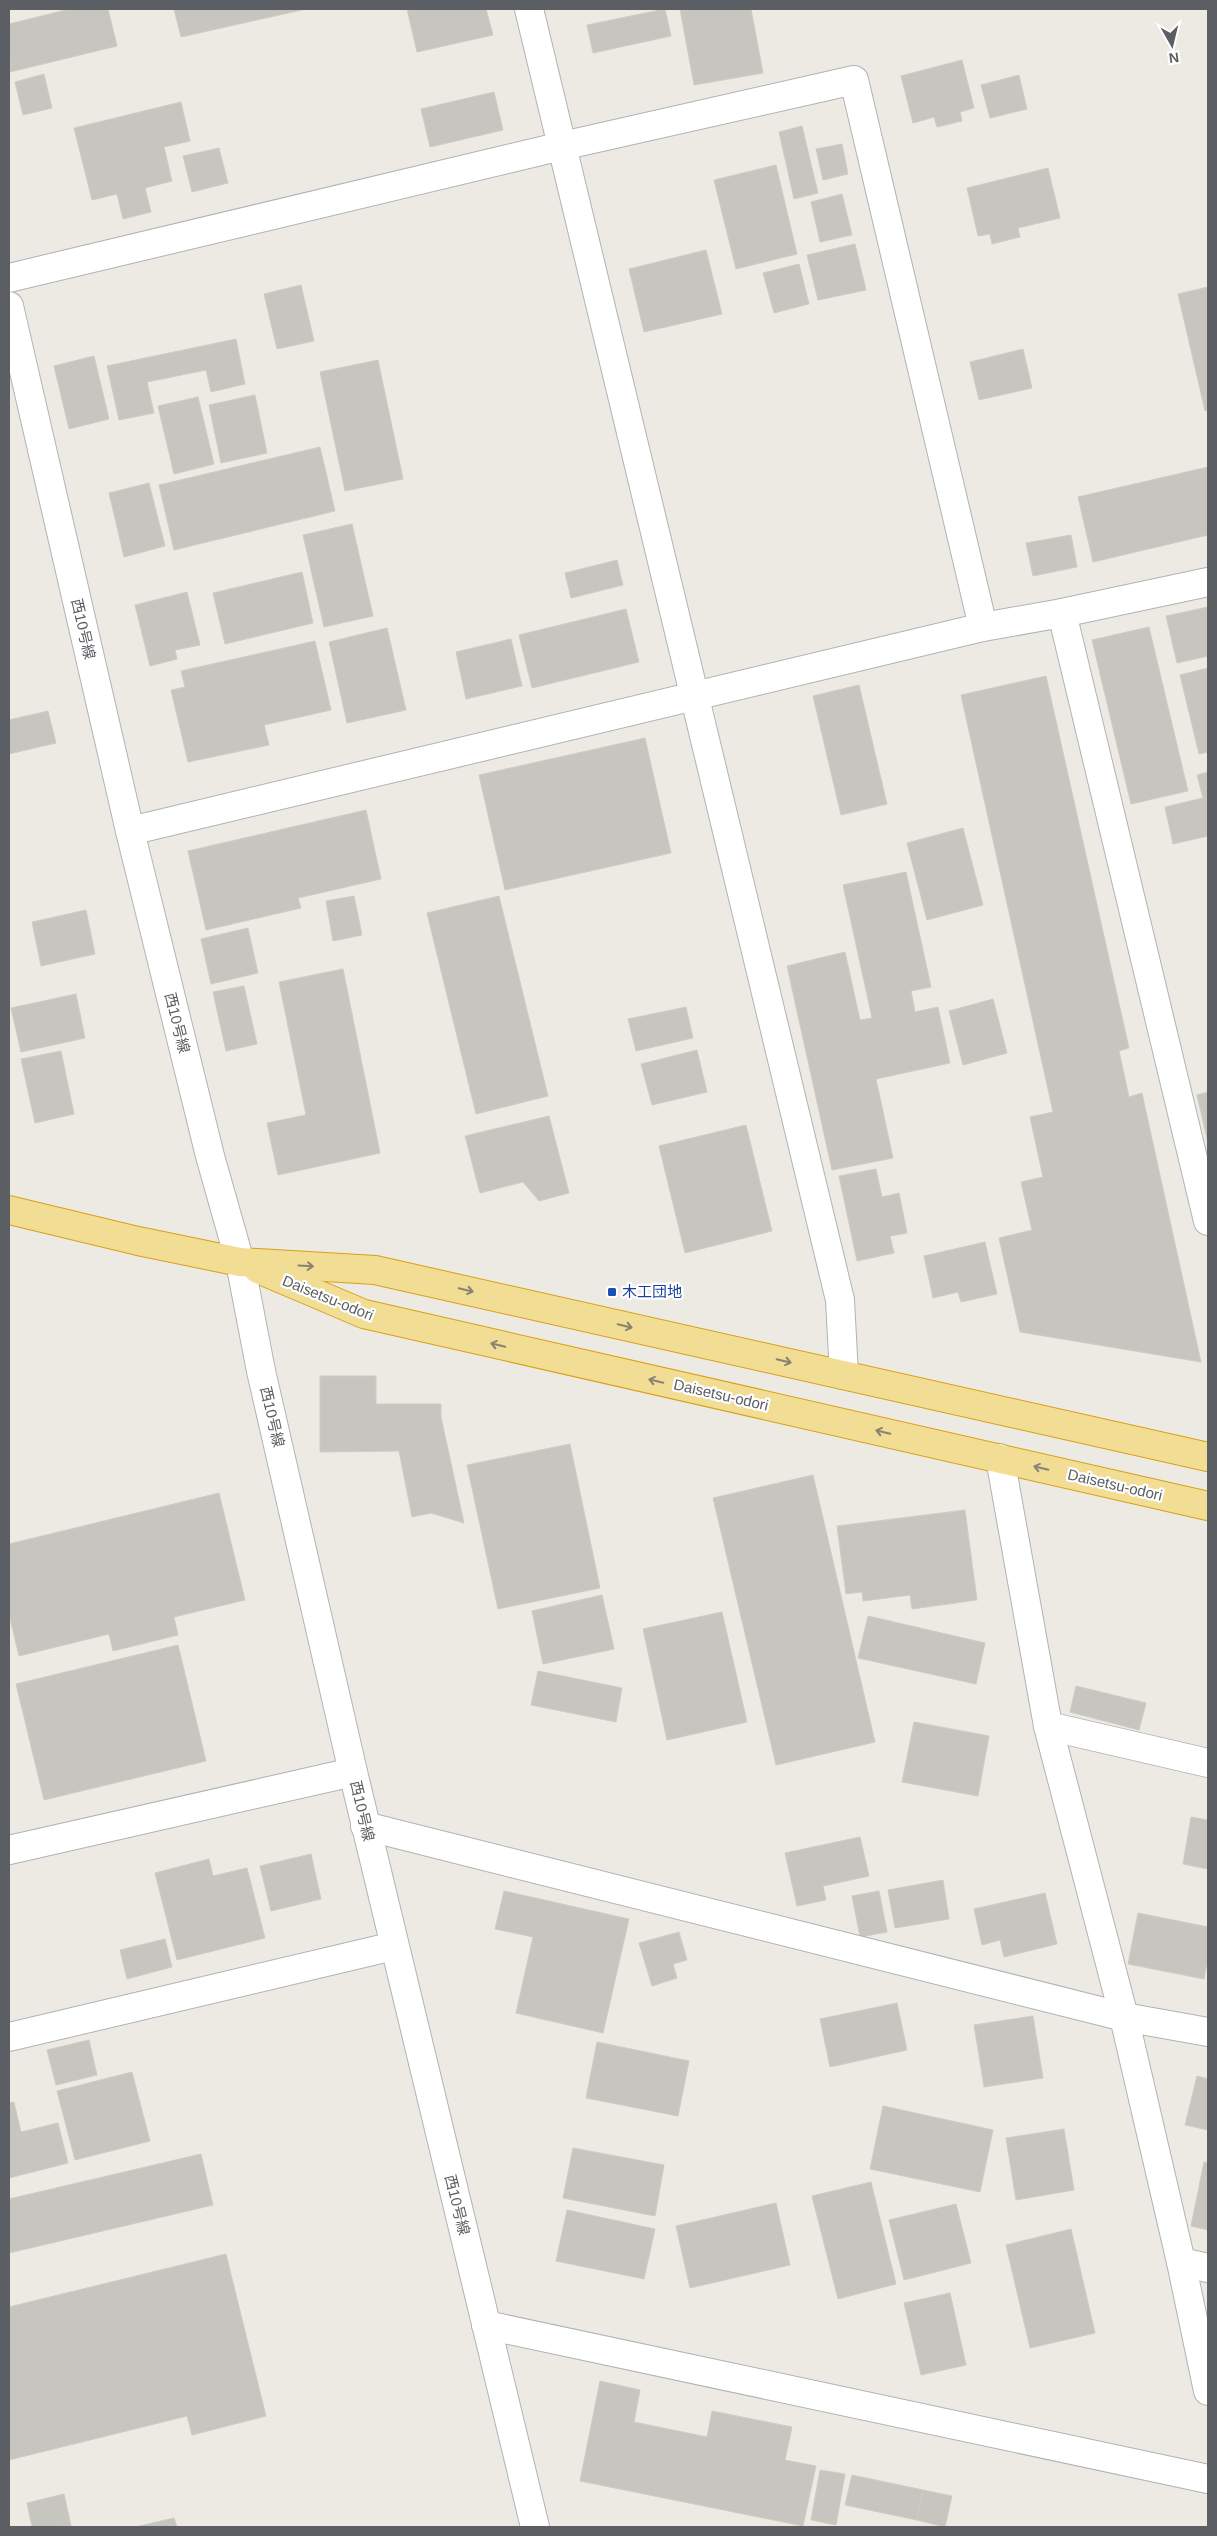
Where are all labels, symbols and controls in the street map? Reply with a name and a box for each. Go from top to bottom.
north arrow [1147,20,1197,70]
text: N [1168,49,1180,67]
street label: 西10号線 [68,597,99,661]
street label: 西10号線 [162,991,193,1055]
one-way arrow [298,1261,314,1270]
street label: Daisetsu-odori [280,1272,376,1324]
place label: 木工団地 [622,1283,682,1300]
one-way arrow [458,1286,474,1296]
marker: 木工団地 [606,1286,618,1298]
one-way arrow [617,1322,633,1331]
one-way arrow [490,1340,506,1349]
one-way arrow [775,1357,791,1366]
one-way arrow [649,1375,665,1385]
street label: Daisetsu-odori [672,1375,770,1414]
street label: 西10号線 [257,1385,288,1449]
one-way arrow [875,1427,891,1436]
one-way arrow [1034,1463,1050,1472]
street label: Daisetsu-odori [1066,1465,1164,1504]
street label: 西10号線 [347,1779,378,1843]
street label: 西10号線 [442,2173,473,2237]

